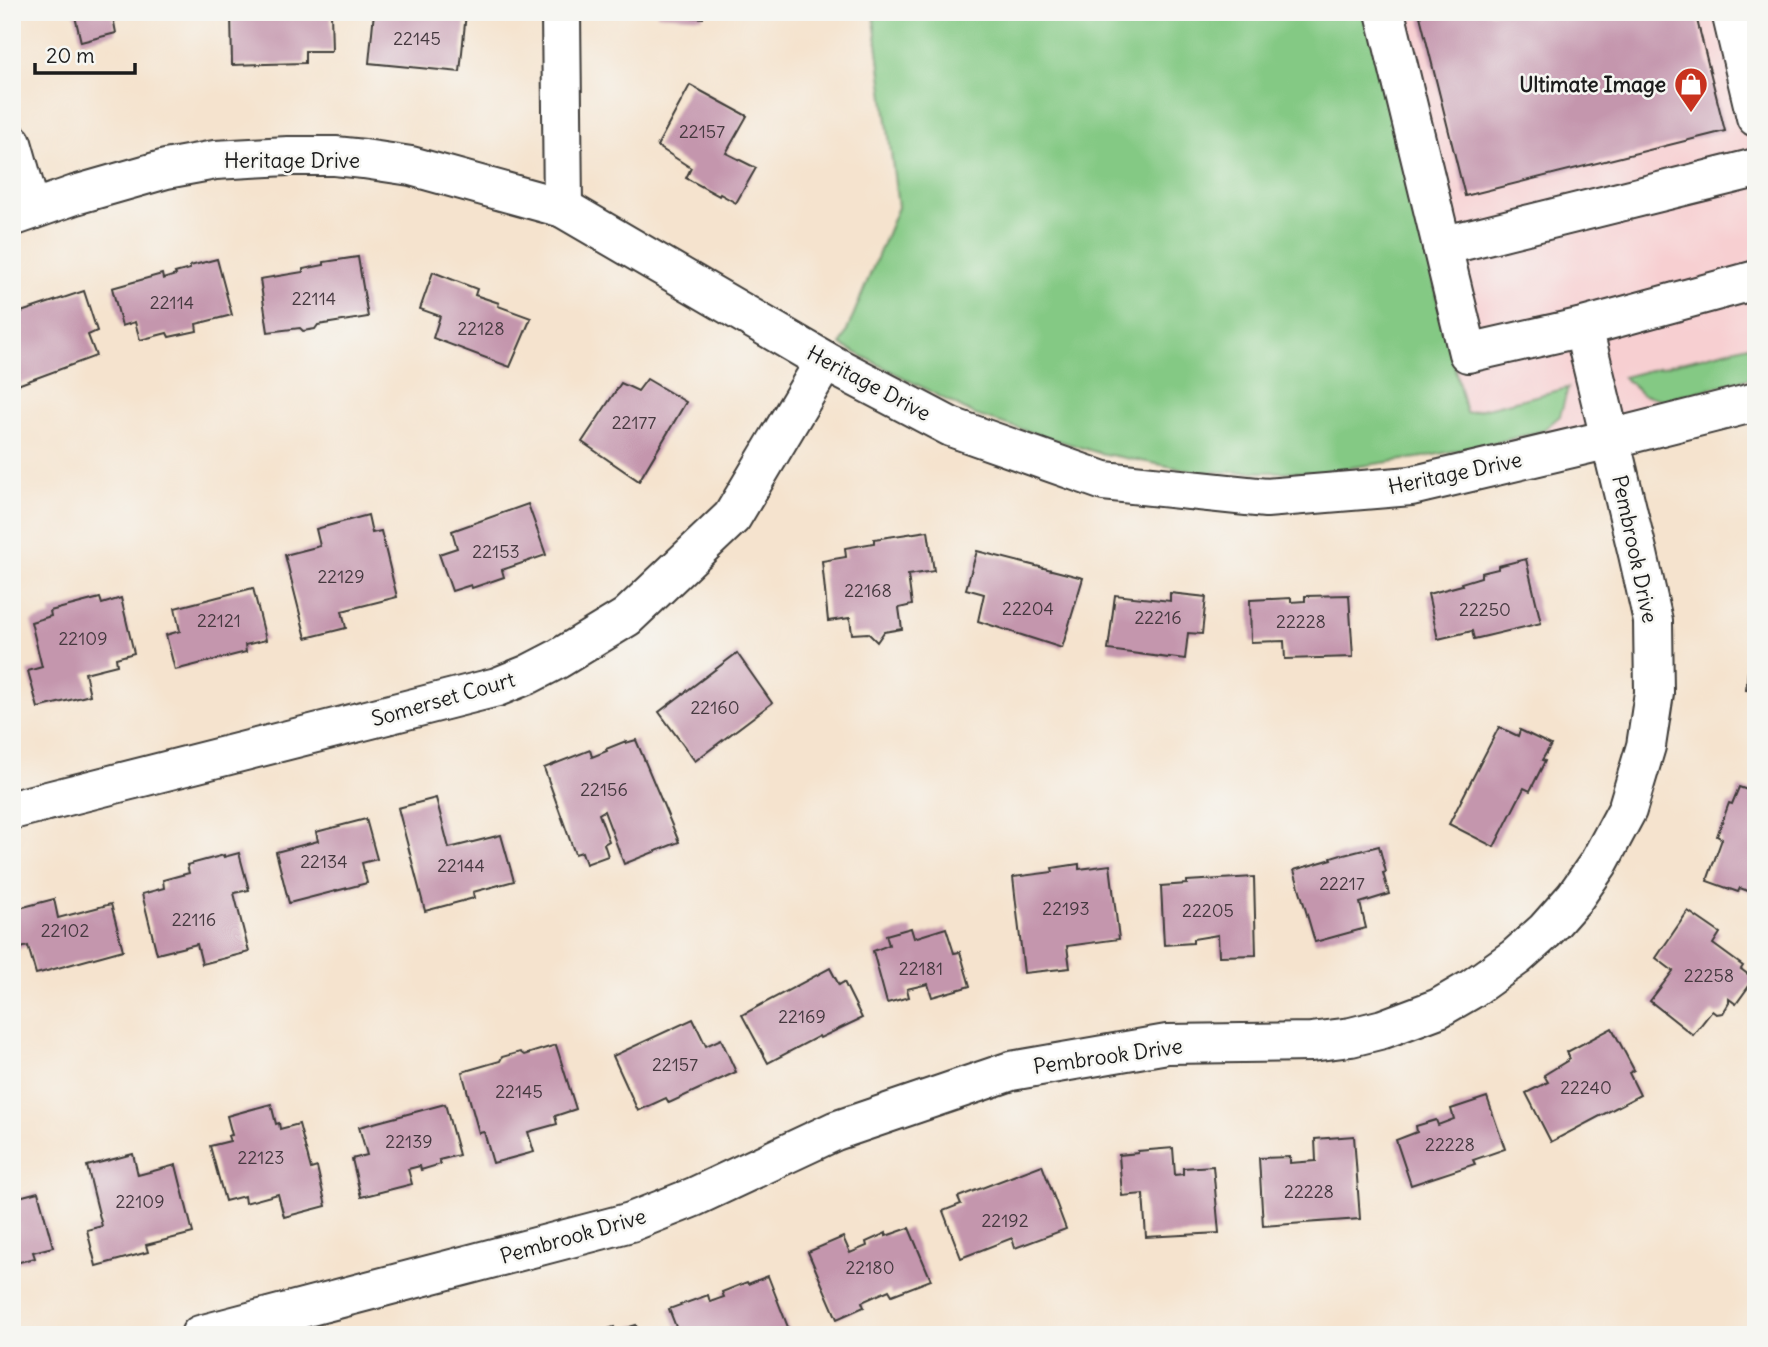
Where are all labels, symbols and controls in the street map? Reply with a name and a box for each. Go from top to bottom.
house number: 22145 [393,27,441,50]
scale bar [35,32,135,76]
text: 20 m [46,42,95,69]
shop icon: Ultimate Image [1672,65,1710,114]
place label: Ultimate Image [1519,71,1666,98]
house number: 22157 [679,120,725,143]
street label: Heritage Drive [224,147,360,174]
house number: 22114 [292,287,336,310]
house number: 22114 [150,291,194,314]
house number: 22128 [457,317,505,340]
street label: Heritage Drive [803,339,935,427]
house number: 22177 [612,411,656,434]
street label: Heritage Drive [1386,446,1524,500]
street label: Pembrook Drive [1606,473,1664,625]
house number: 22153 [472,540,520,563]
house number: 22129 [317,565,365,588]
house number: 22168 [844,579,892,602]
house number: 22204 [1002,597,1054,620]
house number: 22250 [1459,598,1511,621]
house number: 22216 [1134,606,1182,629]
house number: 22121 [197,609,241,632]
house number: 22228 [1276,610,1326,633]
house number: 22109 [58,627,108,650]
street label: Somerset Court [368,666,518,732]
house number: 22160 [690,696,740,719]
house number: 22156 [580,778,628,801]
house number: 22134 [300,850,348,873]
house number: 22144 [437,854,485,877]
house number: 22217 [1319,872,1365,895]
house number: 22193 [1042,897,1090,920]
house number: 22205 [1182,899,1234,922]
house number: 22116 [172,908,216,931]
house number: 22102 [41,919,89,942]
house number: 22181 [899,957,943,980]
house number: 22258 [1684,964,1734,987]
house number: 22169 [778,1005,826,1028]
street label: Pembrook Drive [1032,1032,1184,1080]
house number: 22157 [652,1053,698,1076]
house number: 22240 [1560,1076,1612,1099]
house number: 22145 [495,1080,543,1103]
house number: 22139 [385,1130,433,1153]
house number: 22228 [1425,1133,1475,1156]
house number: 22123 [238,1146,284,1169]
house number: 22228 [1284,1180,1334,1203]
house number: 22109 [115,1190,165,1213]
street label: Pembrook Drive [497,1202,649,1270]
house number: 22192 [981,1209,1029,1232]
house number: 22180 [845,1256,895,1279]

